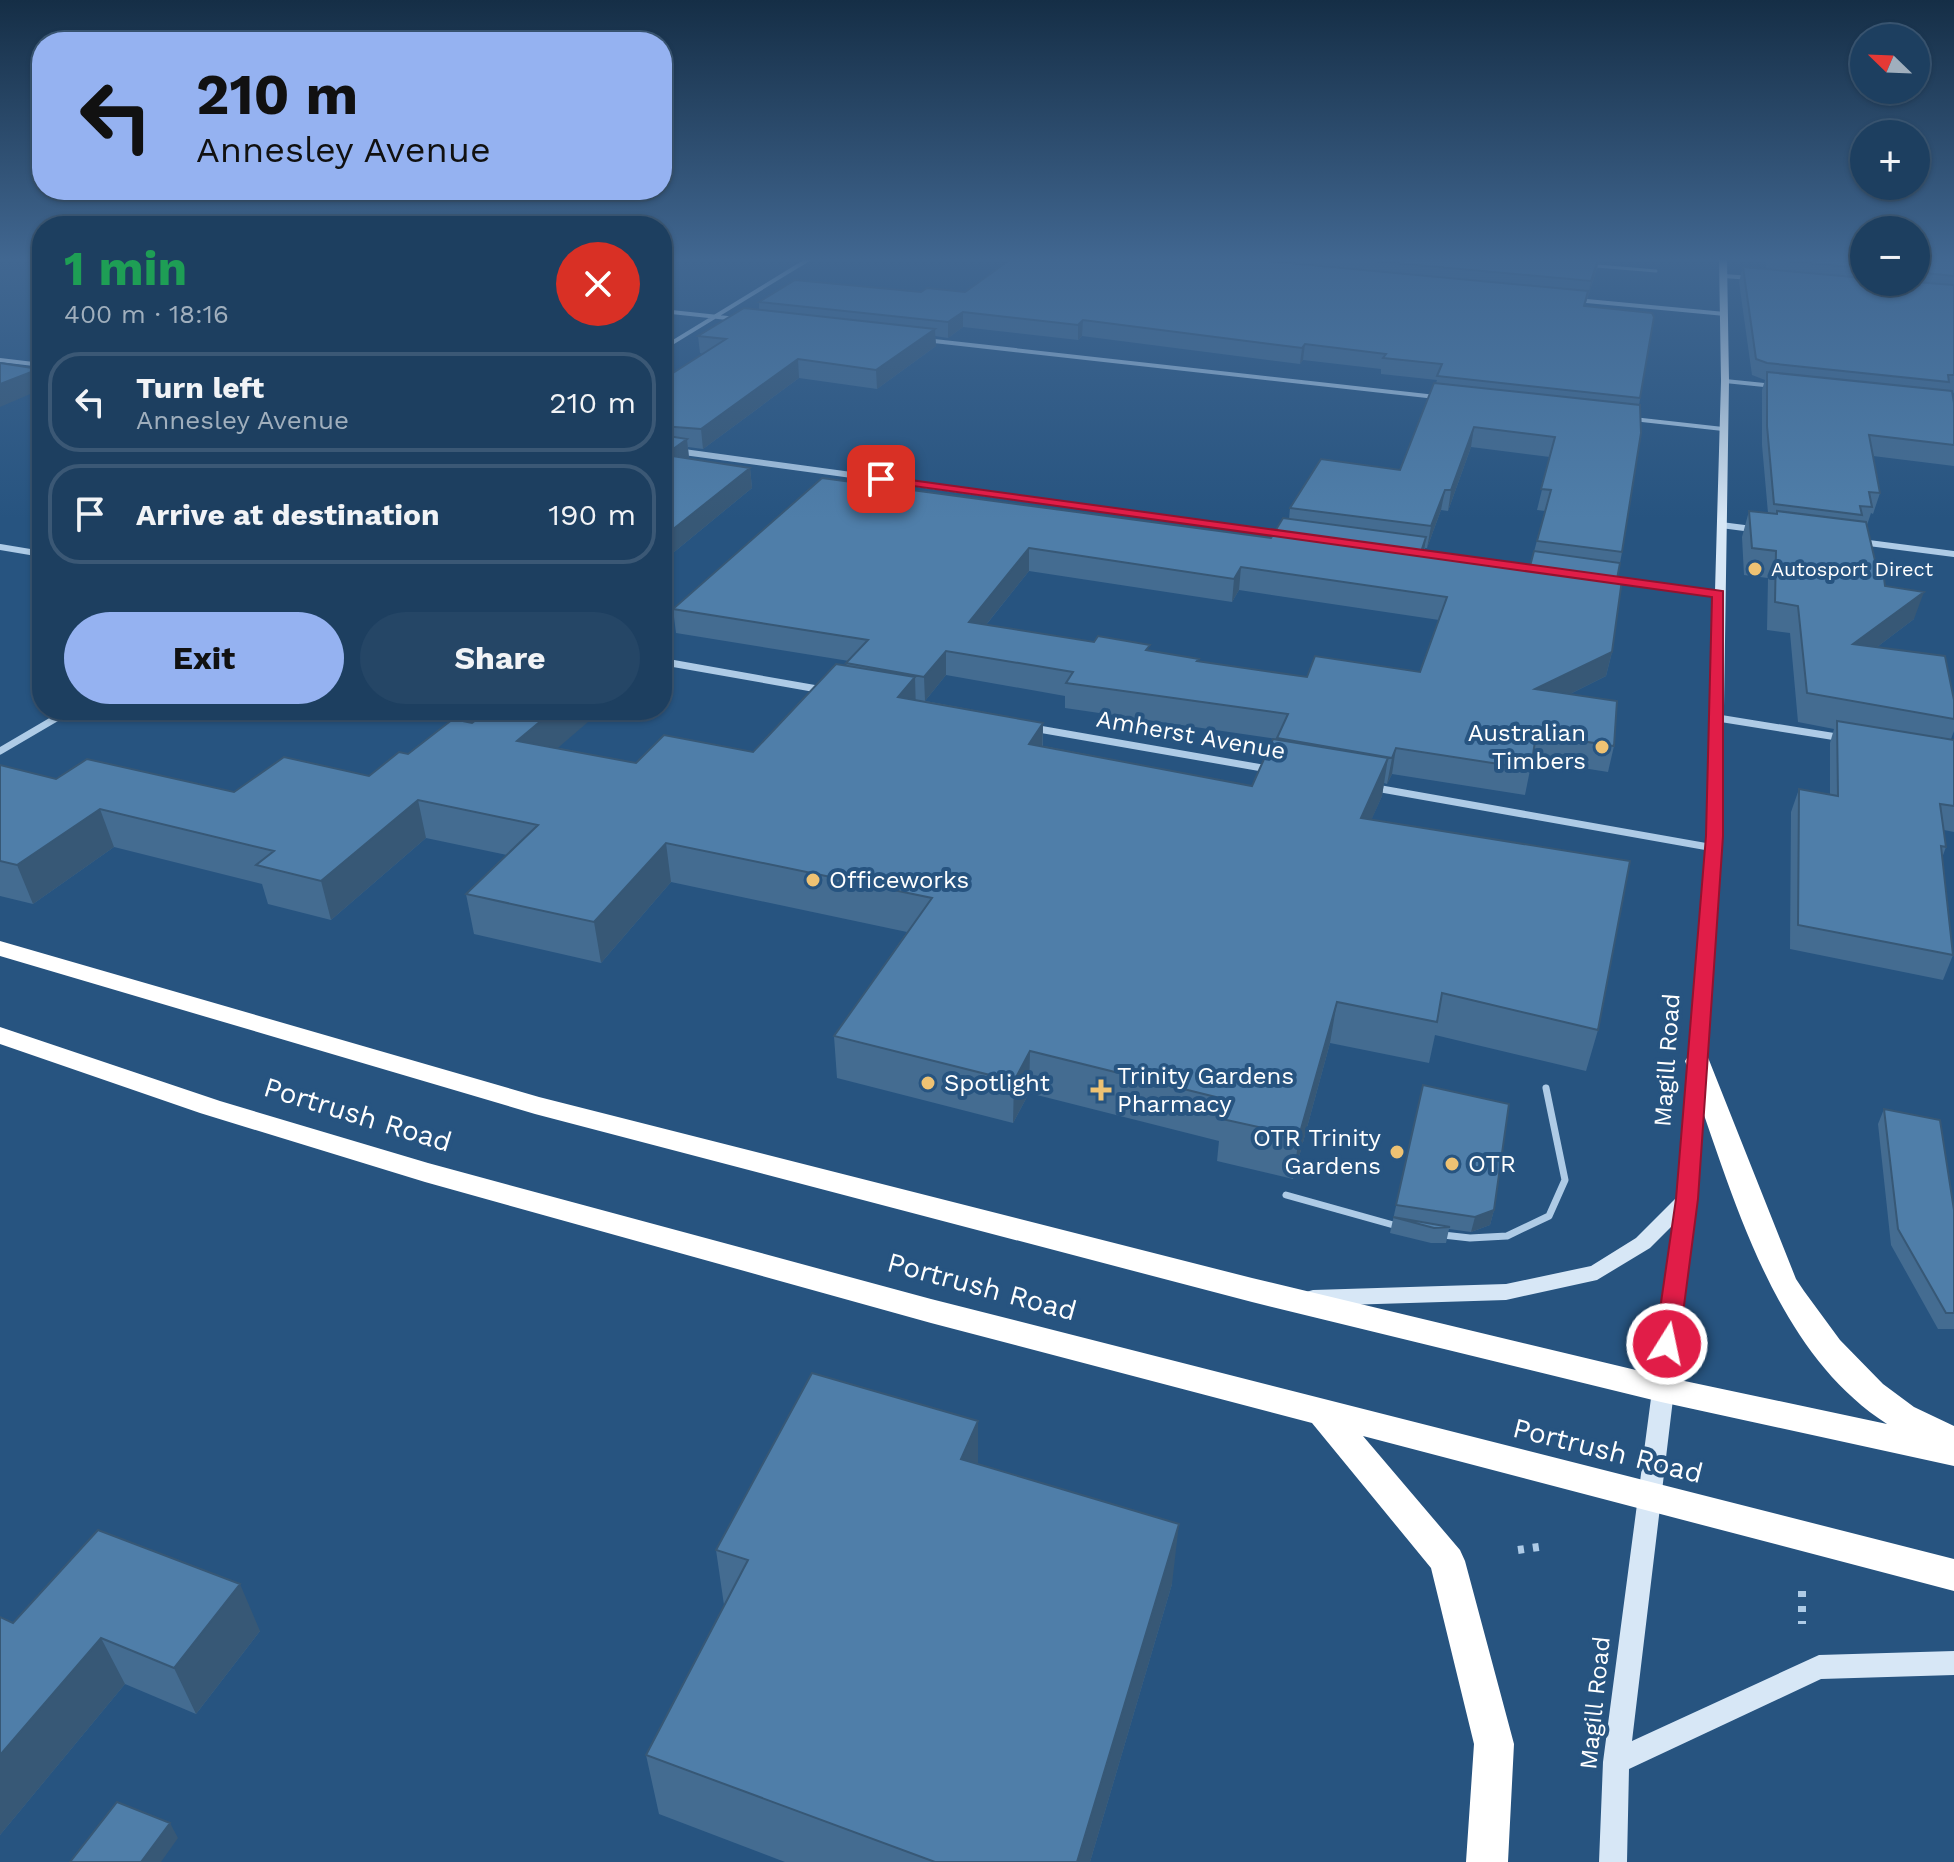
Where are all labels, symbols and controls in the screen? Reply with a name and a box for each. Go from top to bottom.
north arrow [1850,24,1930,104]
map controls [1850,24,1930,296]
text: 210 m [196,62,358,128]
icon: left [64,64,168,168]
button: + [1850,120,1930,200]
text: Annesley Avenue [196,129,491,171]
button: − [1850,216,1930,296]
text: 1 min [64,240,187,297]
button: close [556,242,640,326]
text: 400 m · 18:16 [64,299,229,329]
text: Turn left [136,370,264,405]
icon: left [68,380,112,424]
text: 210 m [549,385,636,420]
text: Annesley Avenue [136,405,349,435]
pin [847,445,915,513]
icon: arrive [859,457,903,501]
icon: arrive [68,492,112,536]
text: Arrive at destination [136,497,440,532]
text: 190 m [548,497,636,532]
place label: Autosport Direct [1771,557,1934,581]
marker: Autosport Direct [1746,560,1764,578]
button: Exit [64,612,344,704]
button: Share [360,612,640,704]
street label: Amherst Avenue [1094,705,1288,765]
place label: Australian Timbers [1468,719,1586,775]
marker: Australian Timbers [1593,738,1611,756]
place label: Officeworks [829,866,969,894]
marker: Officeworks [804,871,822,889]
street label: Magill Road [1648,992,1686,1128]
place label: Trinity Gardens Pharmacy [1117,1062,1294,1118]
place label: Spotlight [944,1069,1050,1097]
street label: Portrush Road [260,1070,456,1159]
marker: Spotlight [919,1074,937,1092]
marker: Trinity Gardens Pharmacy [1092,1081,1110,1099]
place label: OTR Trinity Gardens [1253,1124,1382,1180]
marker: OTR Trinity Gardens [1388,1143,1406,1161]
place label: OTR [1468,1150,1516,1178]
marker: OTR [1443,1155,1461,1173]
street label: Portrush Road [884,1245,1080,1328]
position arrow [1625,1302,1709,1386]
street label: Portrush Road [1509,1411,1706,1490]
street label: Magill Road [1574,1635,1616,1771]

